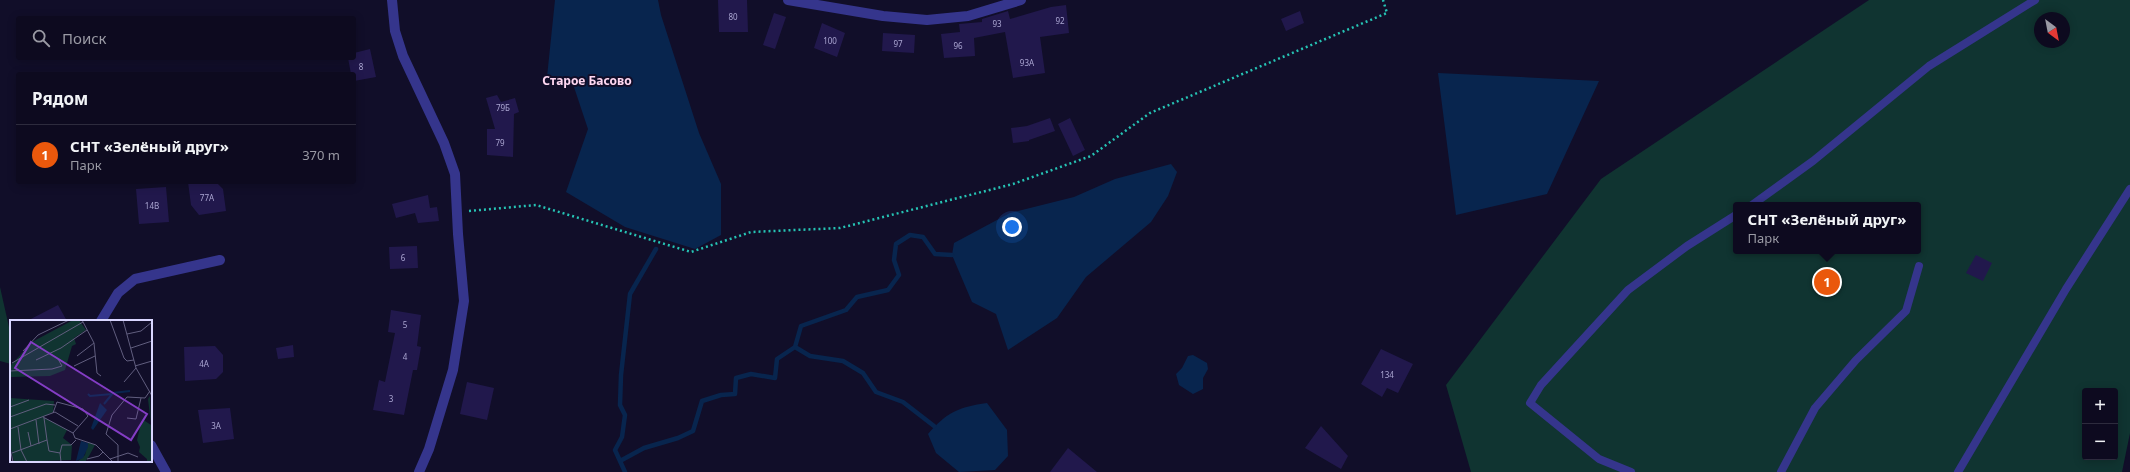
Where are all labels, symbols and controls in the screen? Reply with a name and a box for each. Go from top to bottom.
house number: 80 [728,11,738,22]
north arrow [2034,12,2070,48]
house number: 92 [1055,15,1065,26]
search box [16,16,356,60]
house number: 93 [992,18,1002,29]
icon: search [30,27,52,49]
text: Поиск [62,28,107,48]
house number: 100 [823,35,837,46]
house number: 97 [893,38,903,49]
house number: 96 [953,40,963,51]
house number: 93А [1020,57,1035,68]
house number: 8 [359,61,364,72]
district label: Старое Басово [542,72,632,89]
text: Рядом [32,87,88,110]
house number: 79Б [496,102,510,113]
text: СНТ «Зелёный друг» [70,136,229,156]
house number: 79 [495,137,505,148]
text: 1 [41,146,49,164]
text: 370 m [302,146,340,164]
text: Парк [70,156,102,174]
house number: 77А [200,192,215,203]
house number: 14В [145,200,159,211]
popup [1733,202,1921,254]
text: СНТ «Зелёный друг» [1748,209,1906,229]
your location [1002,217,1022,237]
text: Парк [1748,229,1779,247]
house number: 6 [401,252,406,263]
pin: 1 [1814,267,1840,297]
house number: 5 [403,319,408,330]
inset map [10,320,152,462]
house number: 4 [403,351,408,362]
house number: 4А [199,358,210,369]
house number: 134 [1380,369,1394,380]
map controls [2082,388,2118,460]
button: + [2082,388,2118,424]
house number: 3 [389,393,394,404]
house number: 3А [211,420,222,431]
button: − [2082,424,2118,460]

